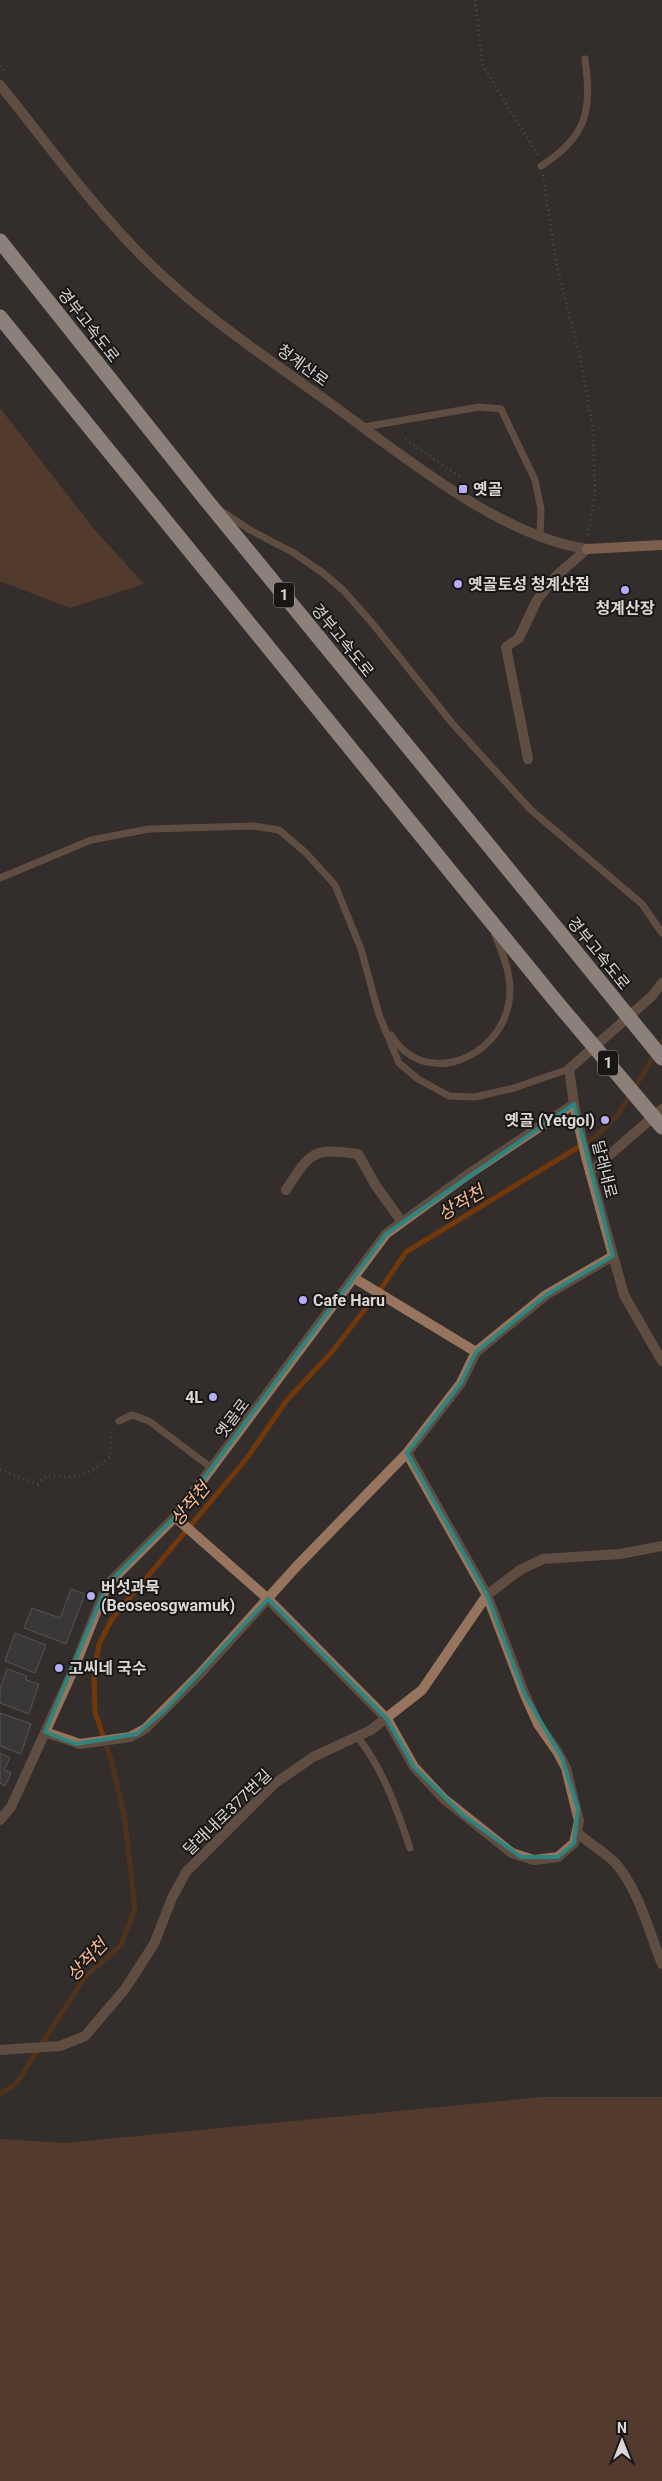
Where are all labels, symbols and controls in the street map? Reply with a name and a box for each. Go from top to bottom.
street label: 경부고속도로 [54,285,123,366]
street label: 청계산로 [273,340,332,391]
place label: 옛골 [473,480,503,499]
marker: 옛골 [457,483,469,495]
place label: 옛골토성 청계산점 [468,575,590,594]
marker: 옛골토성 청계산점 [452,578,464,590]
road number: 1 [274,582,294,608]
marker: 청계산장 [619,584,631,596]
place label: 청계산장 [596,599,655,618]
street label: 경부고속도로 [307,600,378,681]
street label: 경부고속도로 [563,913,634,994]
road number: 1 [598,1050,618,1076]
place label: 옛골 (Yetgol) [505,1111,595,1130]
marker: 옛골 (Yetgol) [599,1114,611,1126]
street label: 달래내로 [588,1138,621,1200]
water label: 상적천 [434,1180,490,1224]
place label: Cafe Haru [313,1291,385,1310]
marker: Cafe Haru [297,1294,309,1306]
place label: 4L [185,1388,203,1407]
marker: 4L [207,1391,219,1403]
street label: 옛골로 [212,1395,253,1442]
water label: 상적천 [166,1476,215,1529]
place label: 버섯과묵 (Beoseosgwamuk) [101,1578,235,1615]
marker: 버섯과묵 (Beoseosgwamuk) [85,1590,97,1602]
place label: 고씨네 국수 [69,1659,147,1678]
marker: 고씨네 국수 [53,1662,65,1674]
street label: 달래내로377번길 [179,1765,275,1859]
water label: 상적천 [62,1933,113,1985]
north arrow [597,2416,647,2466]
text: N [617,2420,627,2436]

